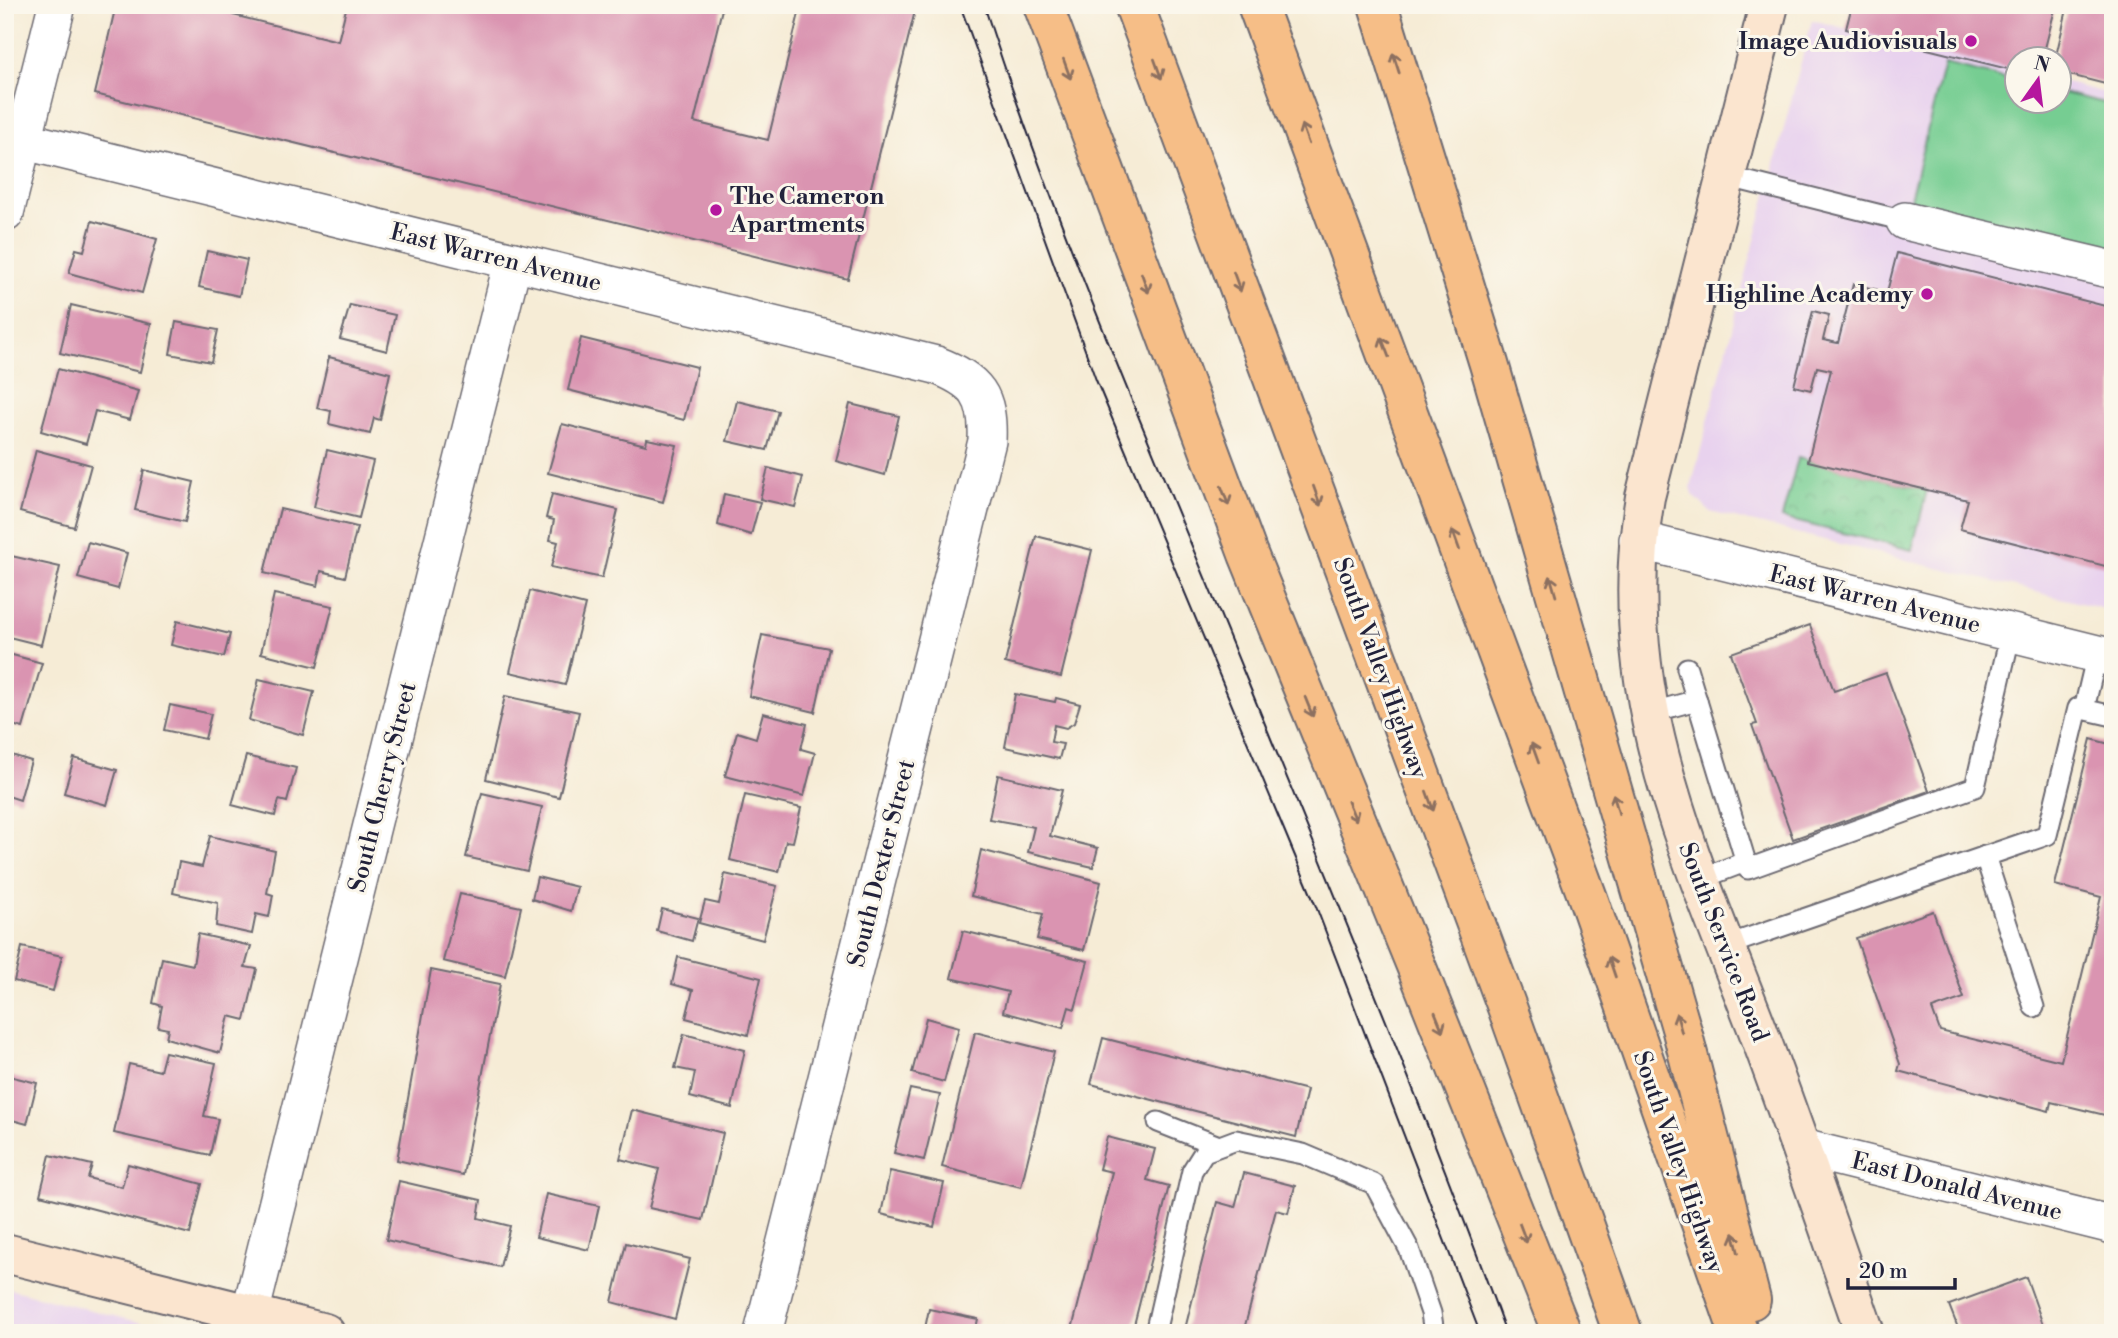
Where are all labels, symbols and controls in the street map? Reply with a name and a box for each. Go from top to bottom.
place label: Image Audiovisuals [1739,27,1957,57]
marker: Image Audiovisuals [1963,33,1979,49]
north arrow [2002,46,2072,116]
text: N [2032,51,2052,78]
one-way arrow [1389,52,1402,74]
one-way arrow [1062,58,1074,80]
one-way arrow [1153,58,1165,80]
one-way arrow [1298,123,1310,145]
place label: The Cameron Apartments [729,182,884,240]
marker: The Cameron Apartments [708,202,724,218]
street label: East Warren Avenue [387,217,605,299]
one-way arrow [1140,271,1153,293]
one-way arrow [1232,271,1245,293]
place label: Highline Academy [1706,280,1914,310]
marker: Highline Academy [1919,286,1935,302]
one-way arrow [1377,336,1390,358]
one-way arrow [1220,484,1233,506]
one-way arrow [1312,484,1324,506]
one-way arrow [1449,529,1461,551]
street label: South Valley Highway [1326,554,1434,783]
street label: East Warren Avenue [1766,559,1984,641]
one-way arrow [1546,575,1559,597]
street label: South Cherry Street [342,678,424,896]
one-way arrow [1303,696,1316,718]
one-way arrow [1527,743,1540,765]
street label: South Dexter Street [842,756,922,970]
one-way arrow [1425,789,1438,811]
one-way arrow [1609,793,1622,815]
one-way arrow [1346,800,1359,822]
street label: South Service Road [1671,839,1775,1047]
one-way arrow [1605,957,1617,979]
one-way arrow [1433,1010,1446,1032]
one-way arrow [1672,1012,1685,1034]
street label: South Valley Highway [1626,1047,1730,1278]
street label: East Donald Avenue [1848,1146,2065,1228]
one-way arrow [1518,1221,1531,1243]
one-way arrow [1729,1232,1742,1255]
scale bar [1848,1247,1955,1291]
text: 20 m [1859,1259,1908,1285]

